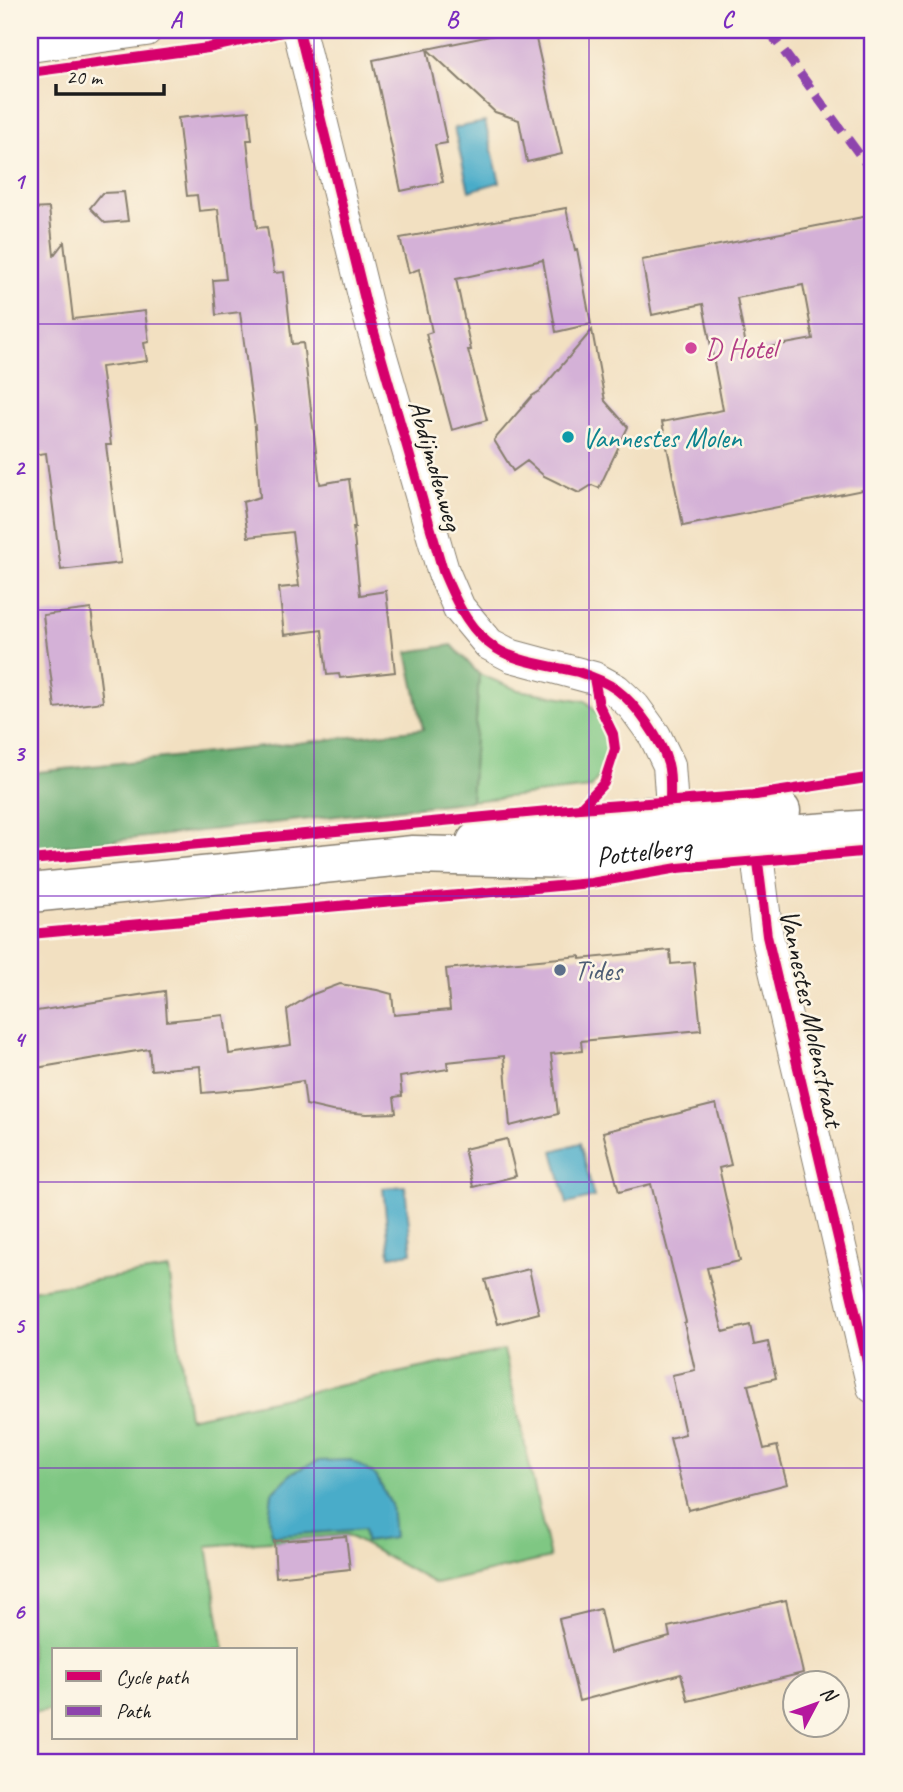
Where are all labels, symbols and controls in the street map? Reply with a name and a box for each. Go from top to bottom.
text: A [170,5,184,34]
text: B [446,5,460,34]
text: C [722,5,736,34]
scale bar [56,52,164,96]
text: 20 m [66,64,104,90]
text: 1 [14,167,27,196]
place label: D Hotel [705,331,782,366]
marker: D Hotel [683,340,699,356]
street label: Abdijmolenweg [401,396,472,536]
place label: Vannestes Molen [582,420,743,455]
marker: Vannestes Molen [560,429,576,445]
text: 2 [14,453,27,482]
text: 3 [14,739,27,768]
street label: Pottelberg [594,827,695,874]
street label: Vannestes Molenstraat [772,906,853,1133]
place label: Tides [574,953,624,988]
marker: Tides [552,962,568,978]
text: 4 [14,1025,27,1054]
text: 5 [14,1311,26,1340]
text: 6 [14,1597,27,1626]
legend [52,1648,298,1740]
text: Cycle path [116,1664,189,1690]
north arrow [780,1670,850,1740]
text: N [815,1681,843,1708]
text: Path [116,1698,152,1724]

